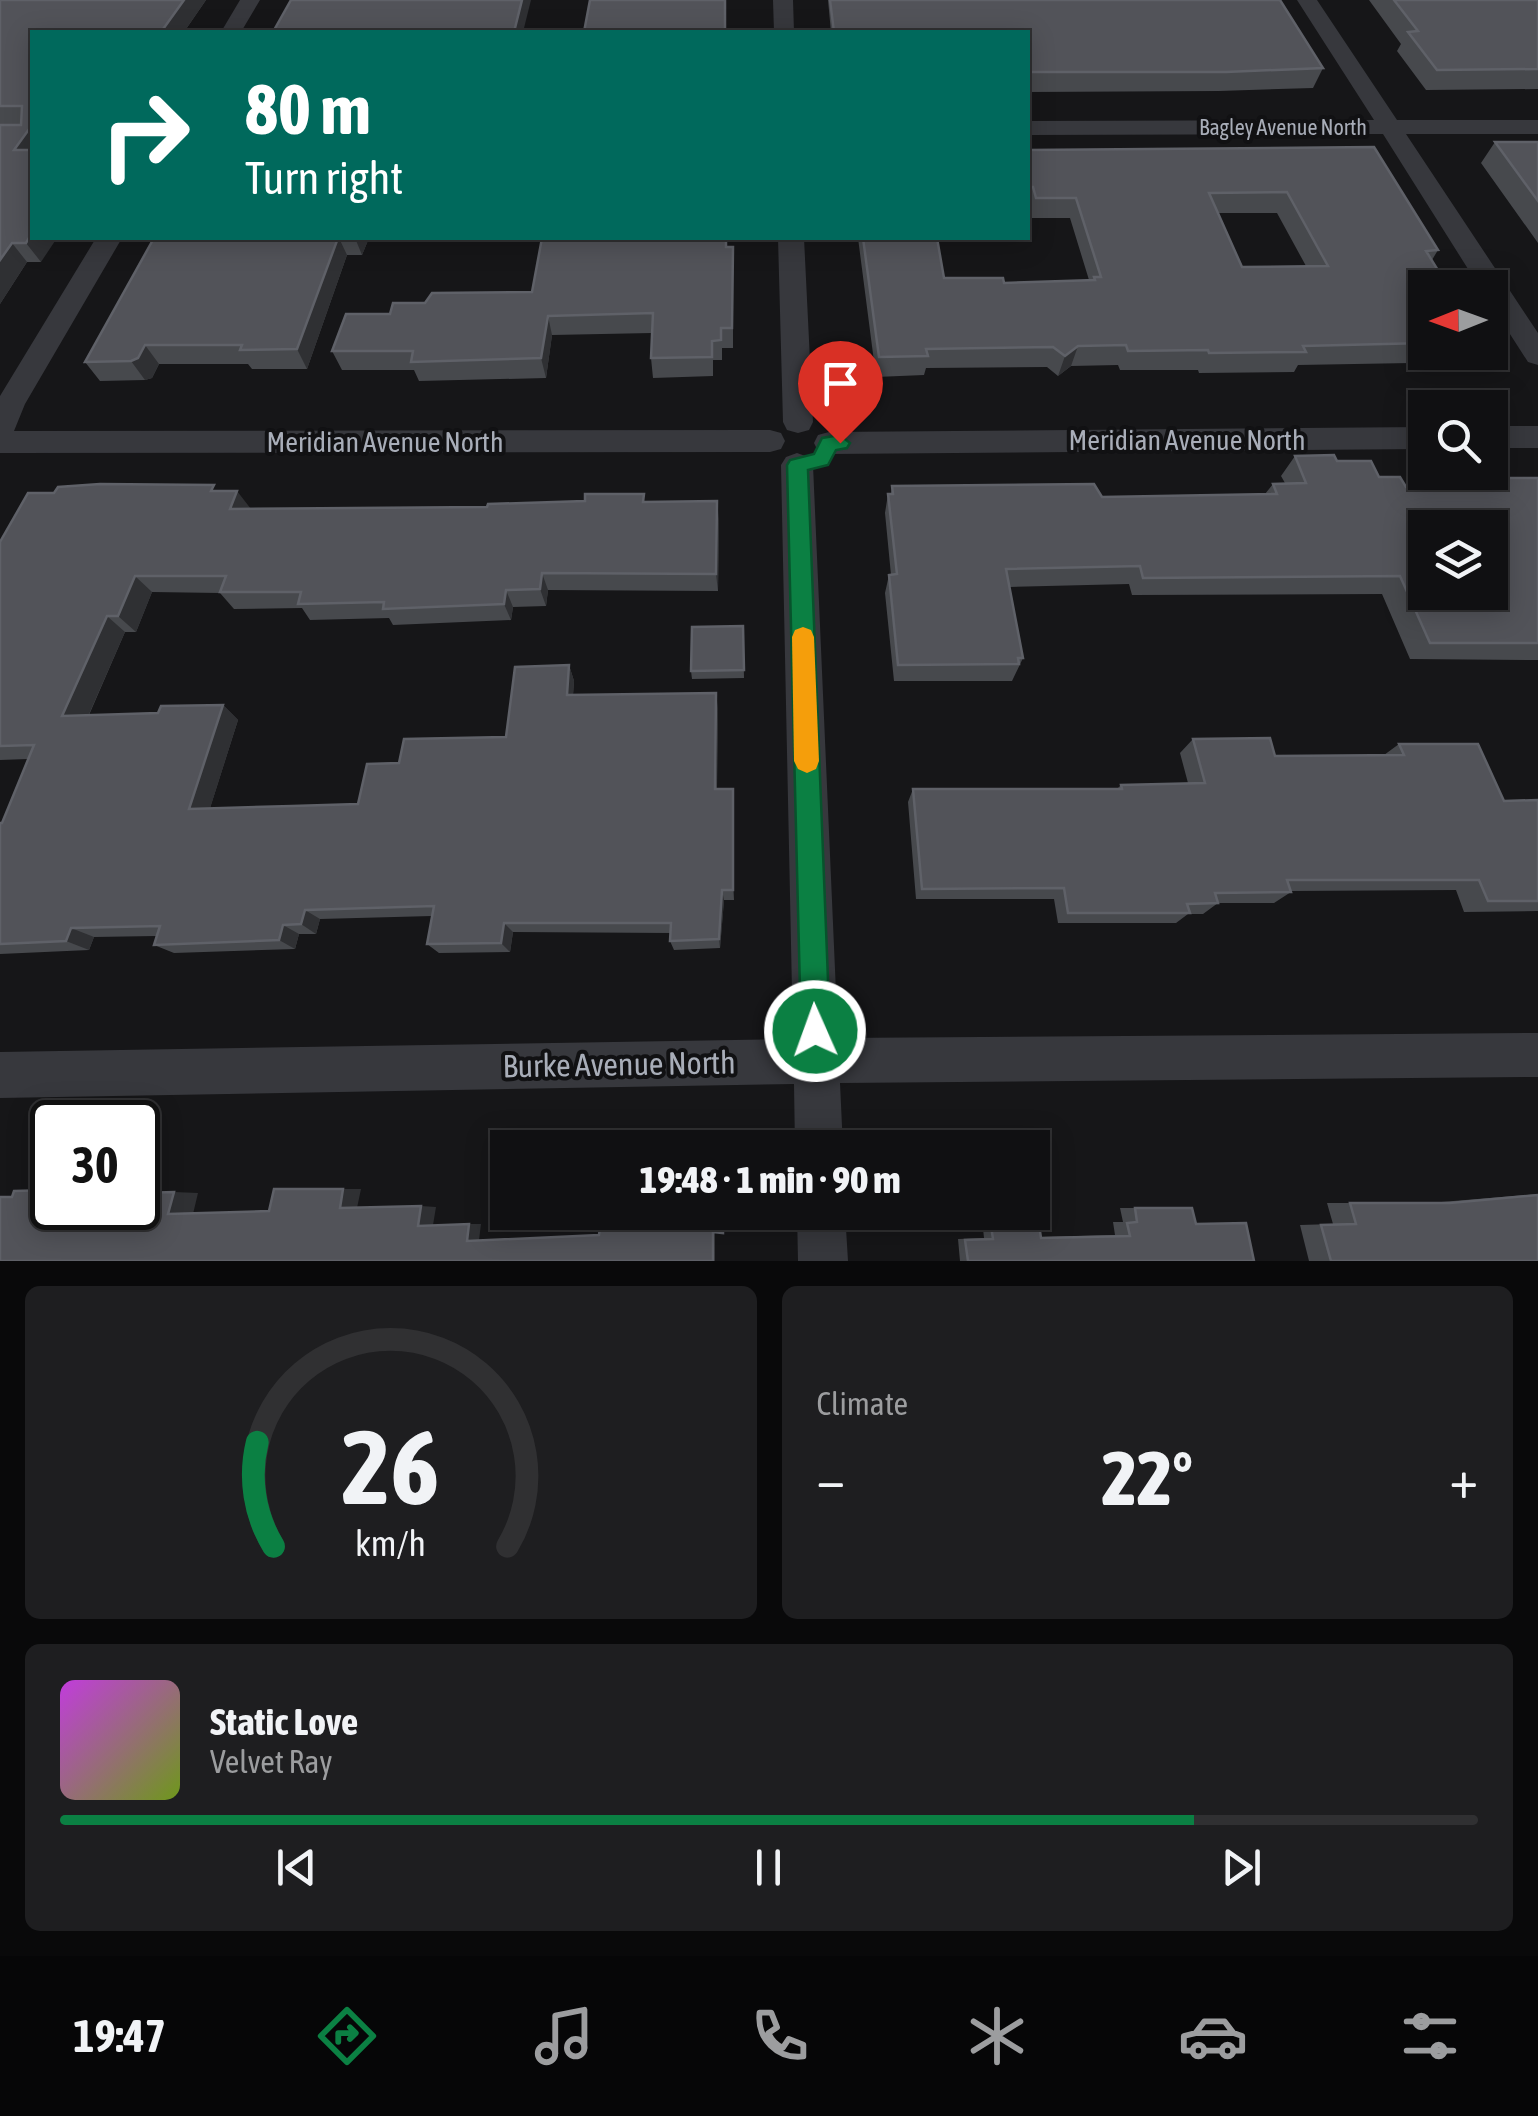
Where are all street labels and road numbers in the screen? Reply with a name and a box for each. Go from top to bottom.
street label: Bagley Avenue North [1199,114,1367,140]
street label: Meridian Avenue North [1069,424,1305,456]
street label: Meridian Avenue North [267,426,503,458]
street label: Burke Avenue North [502,1043,736,1085]

